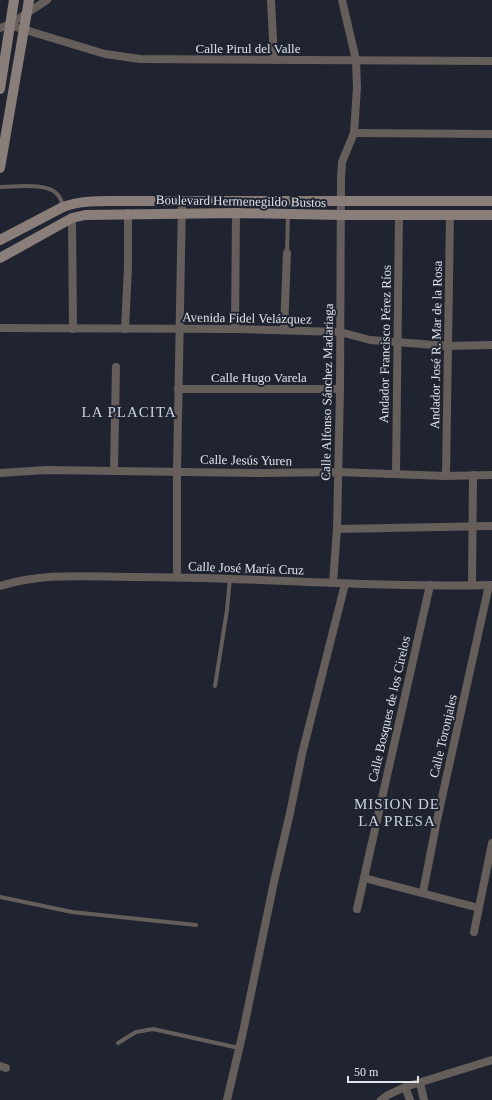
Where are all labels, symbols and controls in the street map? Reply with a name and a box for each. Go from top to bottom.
street label: Calle Pirul del Valle [196,41,301,56]
street label: Boulevard Hermenegildo Bustos [156,192,326,210]
street label: Andador José R. Mar de la Rosa [427,260,445,429]
street label: Andador Francisco Pérez Ríos [376,265,394,423]
street label: Calle Alfonso Sánchez Madariaga [318,303,336,481]
street label: Avenida Fidel Velázquez [182,309,312,327]
street label: Calle Hugo Varela [211,370,307,385]
district label: LA PLACITA [81,404,177,420]
street label: Calle Jesús Yuren [200,452,293,468]
street label: Calle José María Cruz [188,558,304,578]
street label: Calle Bosques de los Cirelos [365,634,413,784]
street label: Calle Toronjales [426,693,460,779]
district label: MISION DE LA PRESA [354,796,440,829]
scale bar [348,1058,418,1084]
text: 50 m [354,1065,379,1079]

